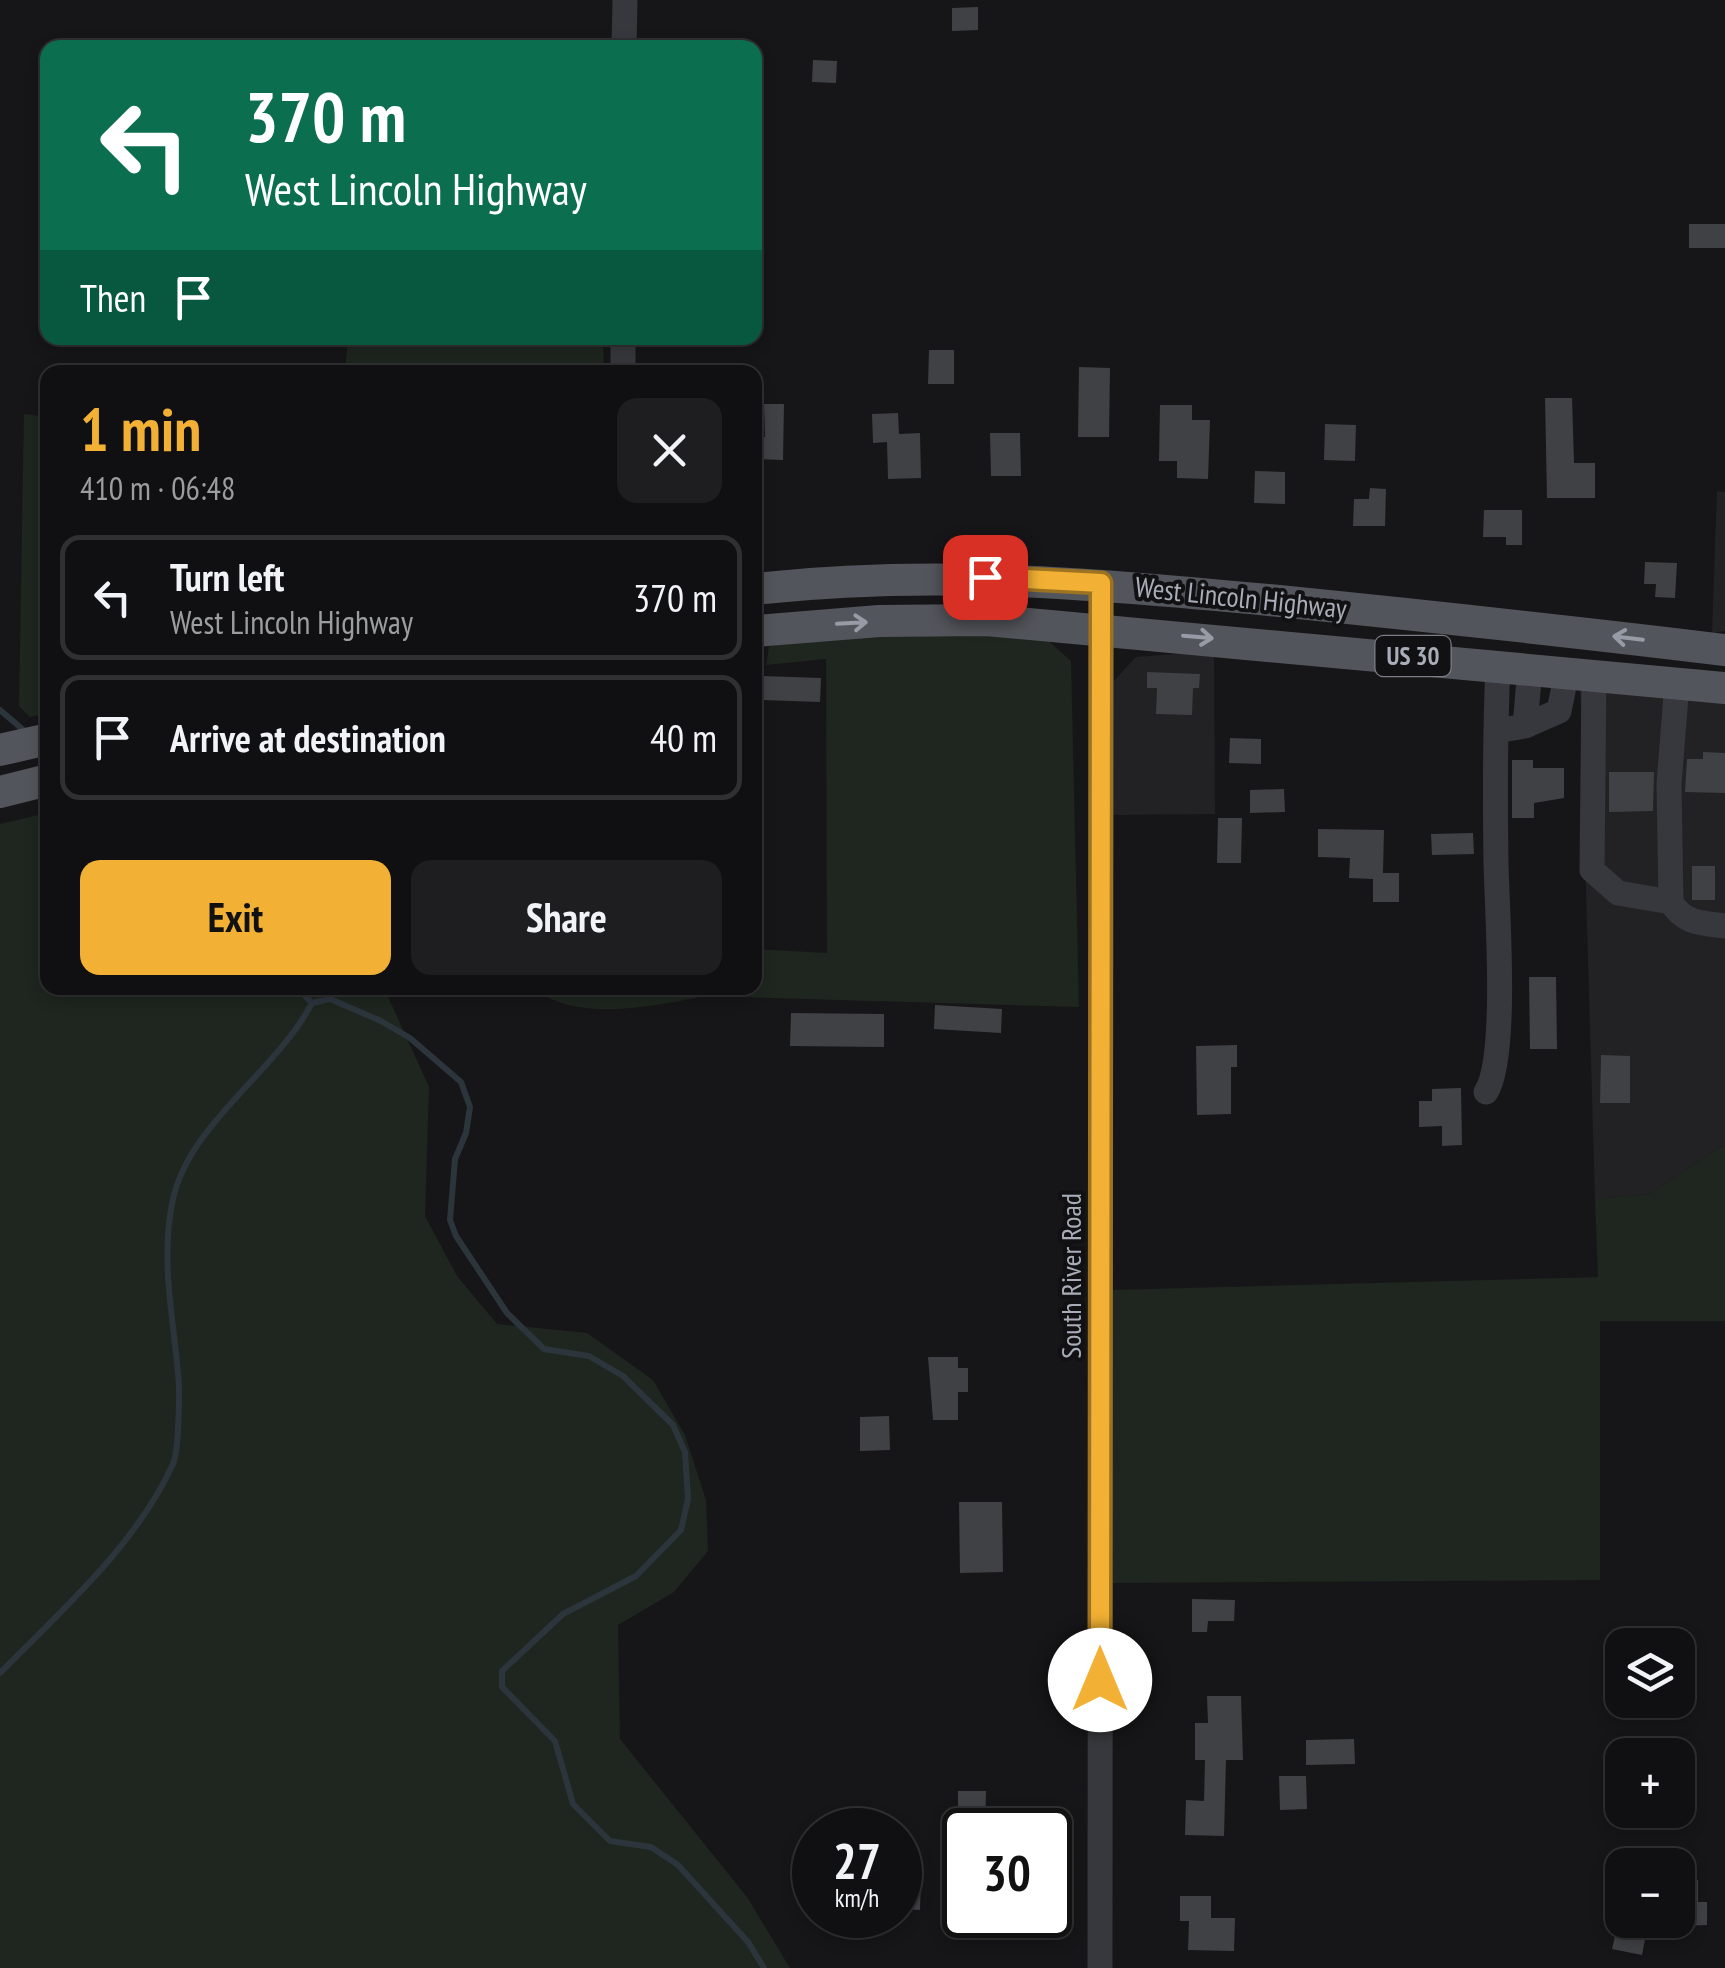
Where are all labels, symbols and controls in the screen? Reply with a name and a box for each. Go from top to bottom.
text: 370 m [245,71,406,161]
icon: left [80,80,210,210]
text: West Lincoln Highway [245,159,587,217]
icon: arrive [166,270,221,325]
text: Then [80,273,146,322]
text: 1 min [80,390,201,468]
button: close [617,398,722,503]
text: 410 m · 06:48 [80,467,235,509]
pin [943,535,1028,620]
icon: arrive [958,550,1013,605]
text: Turn left [170,552,284,601]
street label: West Lincoln Highway [1133,567,1349,627]
icon: left [85,570,140,625]
text: 370 m [633,573,717,622]
text: West Lincoln Highway [170,601,413,643]
one-way arrow [836,613,868,632]
one-way arrow [1182,628,1214,647]
one-way arrow [1613,628,1645,647]
road number: US 30 [1376,636,1450,676]
icon: arrive [85,710,140,765]
text: Arrive at destination [170,713,446,762]
text: 40 m [650,713,717,762]
button: Exit [80,860,391,975]
button: Share [411,860,722,975]
street label: South River Road [1052,1193,1089,1359]
position arrow [1048,1628,1152,1732]
map controls [1605,1628,1695,1938]
button: layers [1605,1628,1695,1718]
button: + [1605,1738,1695,1828]
speed limit sign: 30 [942,1808,1072,1938]
text: 27 [833,1828,881,1893]
button: − [1605,1848,1695,1938]
text: km/h [835,1882,879,1914]

